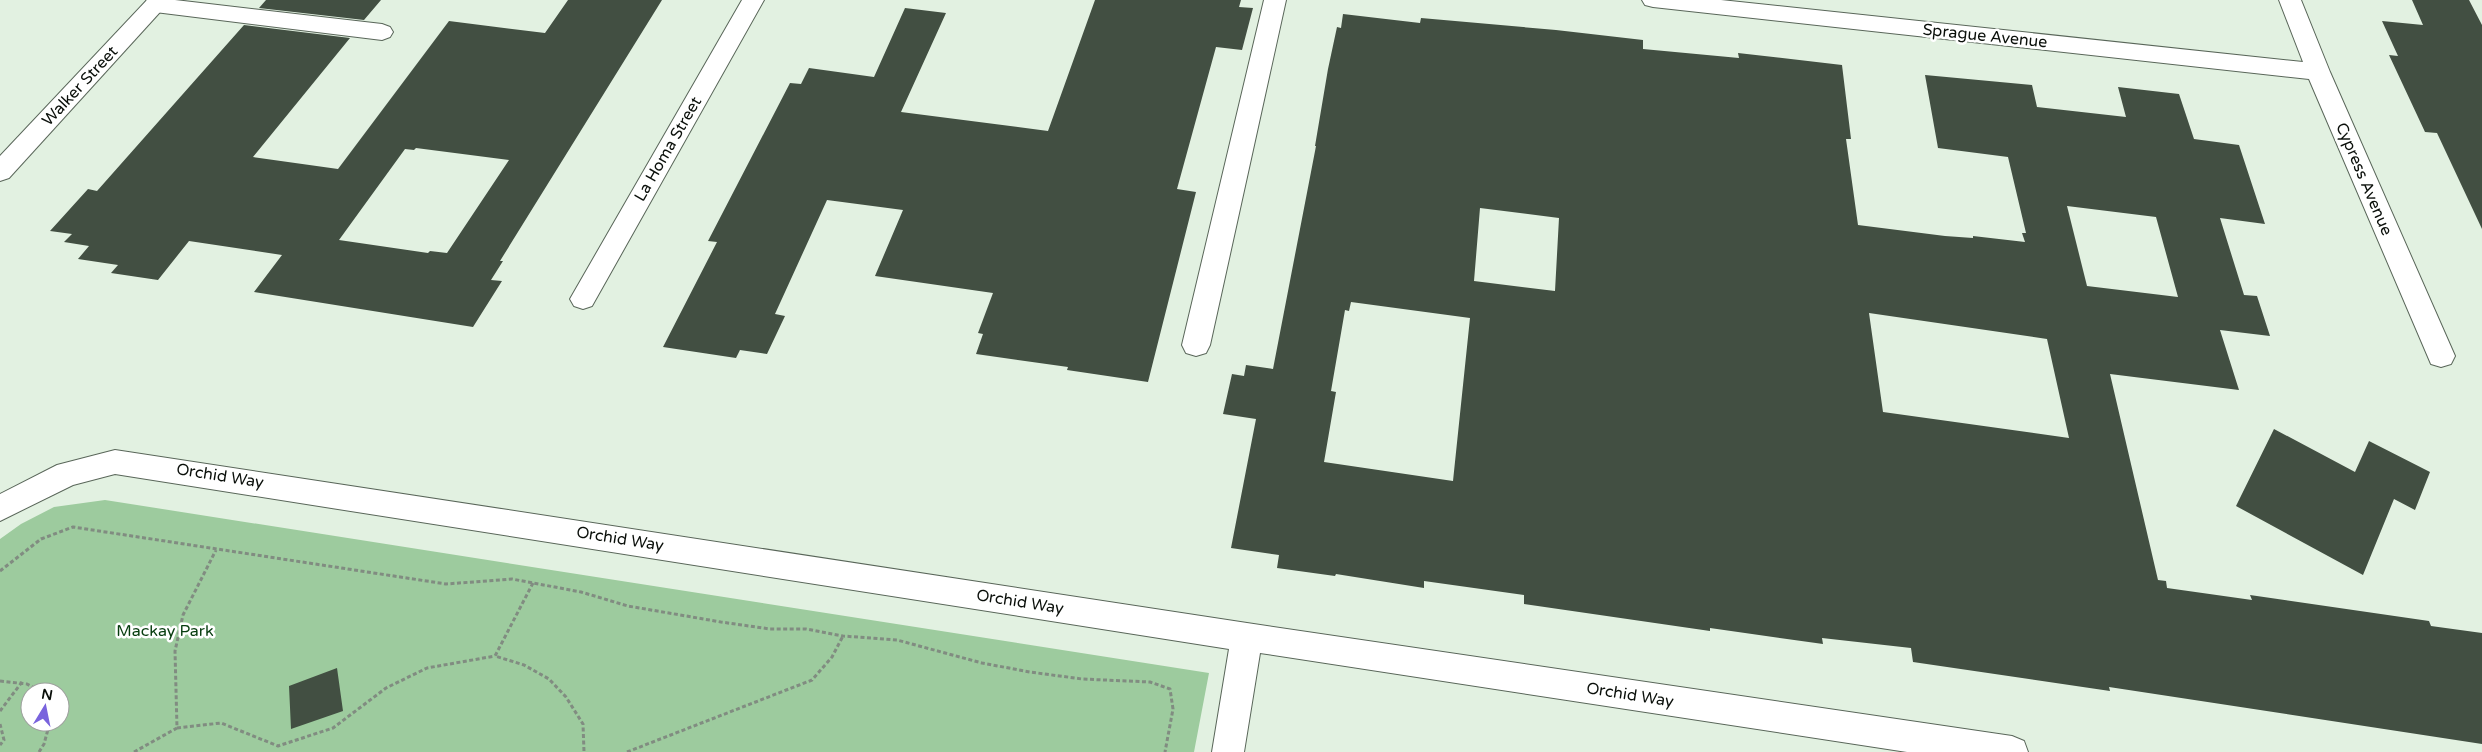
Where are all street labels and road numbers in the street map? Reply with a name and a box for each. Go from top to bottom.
street label: Sprague Avenue [1922,20,2048,52]
street label: Walker Street [38,42,122,130]
street label: La Homa Street [630,93,706,205]
street label: Cypress Avenue [2331,120,2397,238]
street label: Orchid Way [175,459,266,493]
street label: Orchid Way [575,522,666,556]
street label: Orchid Way [975,585,1066,619]
street label: Orchid Way [1585,678,1676,712]

